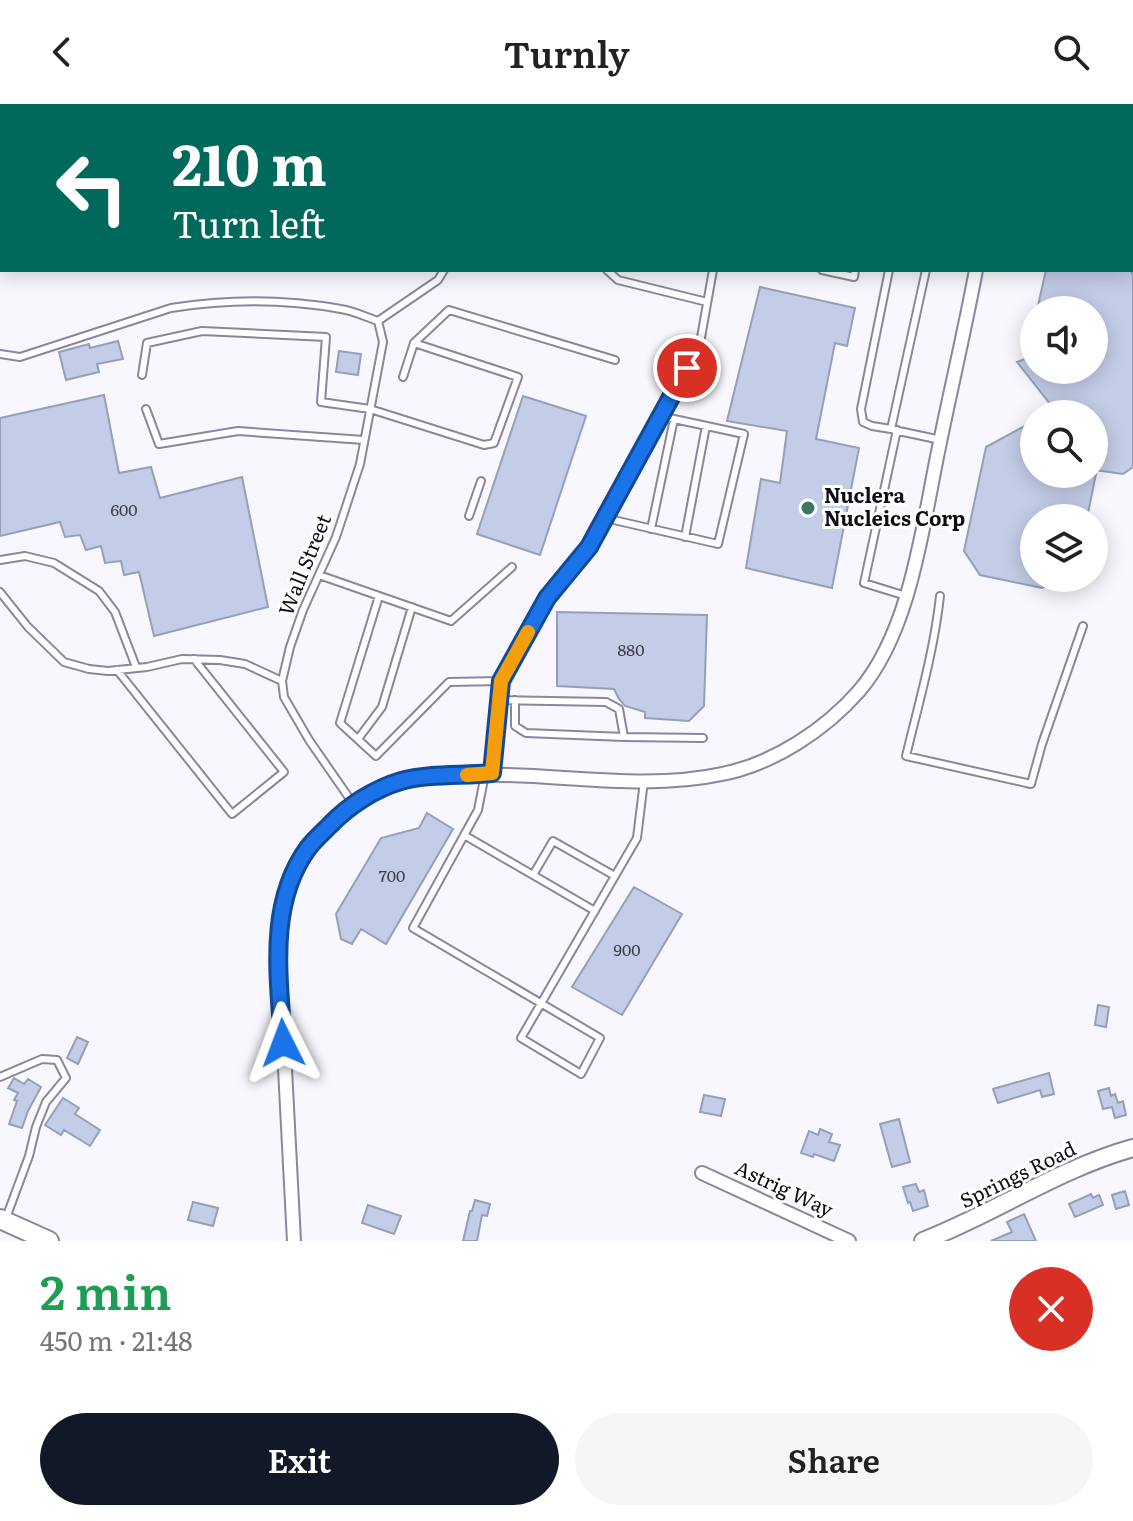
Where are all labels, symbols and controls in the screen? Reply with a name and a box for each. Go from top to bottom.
text: Turnly [504,26,630,79]
icon: back [40,30,84,74]
icon: search [1049,30,1093,74]
text: 210 m [172,120,327,203]
icon: left [40,136,144,240]
text: Turn left [172,196,326,249]
map controls [1020,296,1108,592]
button: sound [1020,296,1108,384]
pin [653,334,721,402]
icon: arrive [665,346,709,390]
button: search [1020,400,1108,488]
place label: Nuclera Nucleics Corp [824,479,965,532]
house number: 600 [110,497,138,521]
marker: Nuclera Nucleics Corp [799,499,817,517]
button: layers [1020,504,1108,592]
street label: Wall Street [269,509,337,619]
house number: 880 [618,637,644,661]
house number: 700 [379,863,405,887]
house number: 900 [614,937,640,961]
position arrow [241,1001,325,1085]
street label: Springs Road [954,1132,1080,1214]
street label: Astrig Way [731,1151,839,1223]
text: 2 min [40,1254,172,1325]
button: close [1009,1267,1093,1351]
text: 450 m · 21:48 [40,1320,193,1359]
button: Exit [40,1413,559,1505]
button: Share [575,1413,1093,1505]

